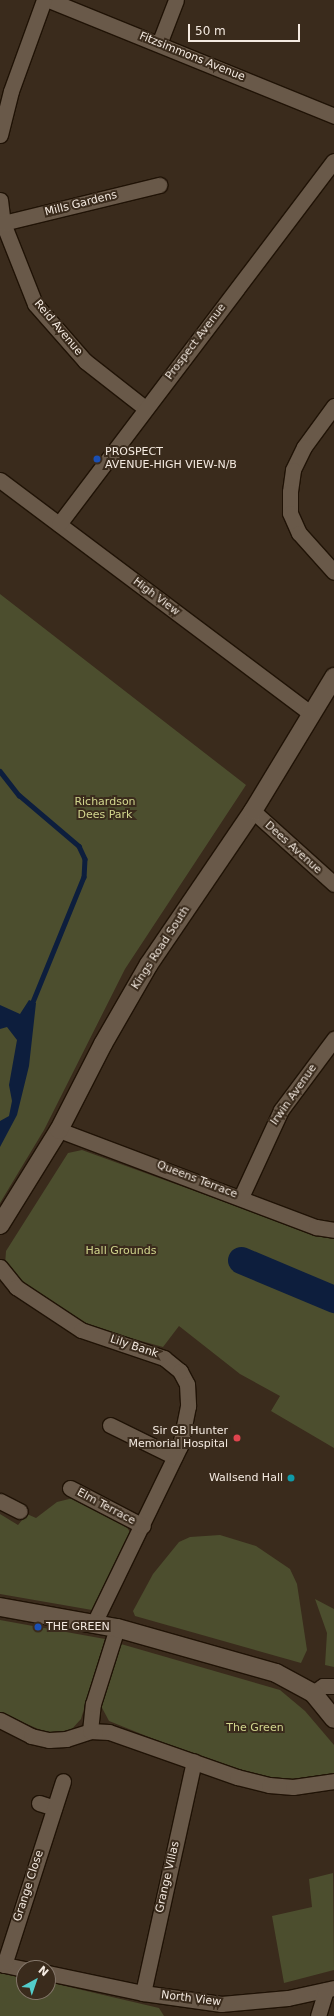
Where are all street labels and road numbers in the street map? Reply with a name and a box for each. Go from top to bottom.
street label: Fitzsimmons Avenue [137,30,247,84]
street label: Mills Gardens [44,189,118,219]
street label: Reid Avenue [31,298,85,358]
street label: Prospect Avenue [163,301,229,383]
street label: High View [130,575,182,619]
street label: Dees Avenue [262,819,324,877]
street label: Kings Road South [129,904,193,992]
street label: Irwin Avenue [268,1062,320,1128]
street label: Queens Terrace [155,1159,239,1201]
street label: Lily Bank [108,1333,160,1361]
street label: Elm Terrace [75,1486,137,1528]
street label: Grange Villas [153,1840,183,1914]
street label: Grange Close [11,1849,47,1923]
street label: North View [160,1989,222,2009]

